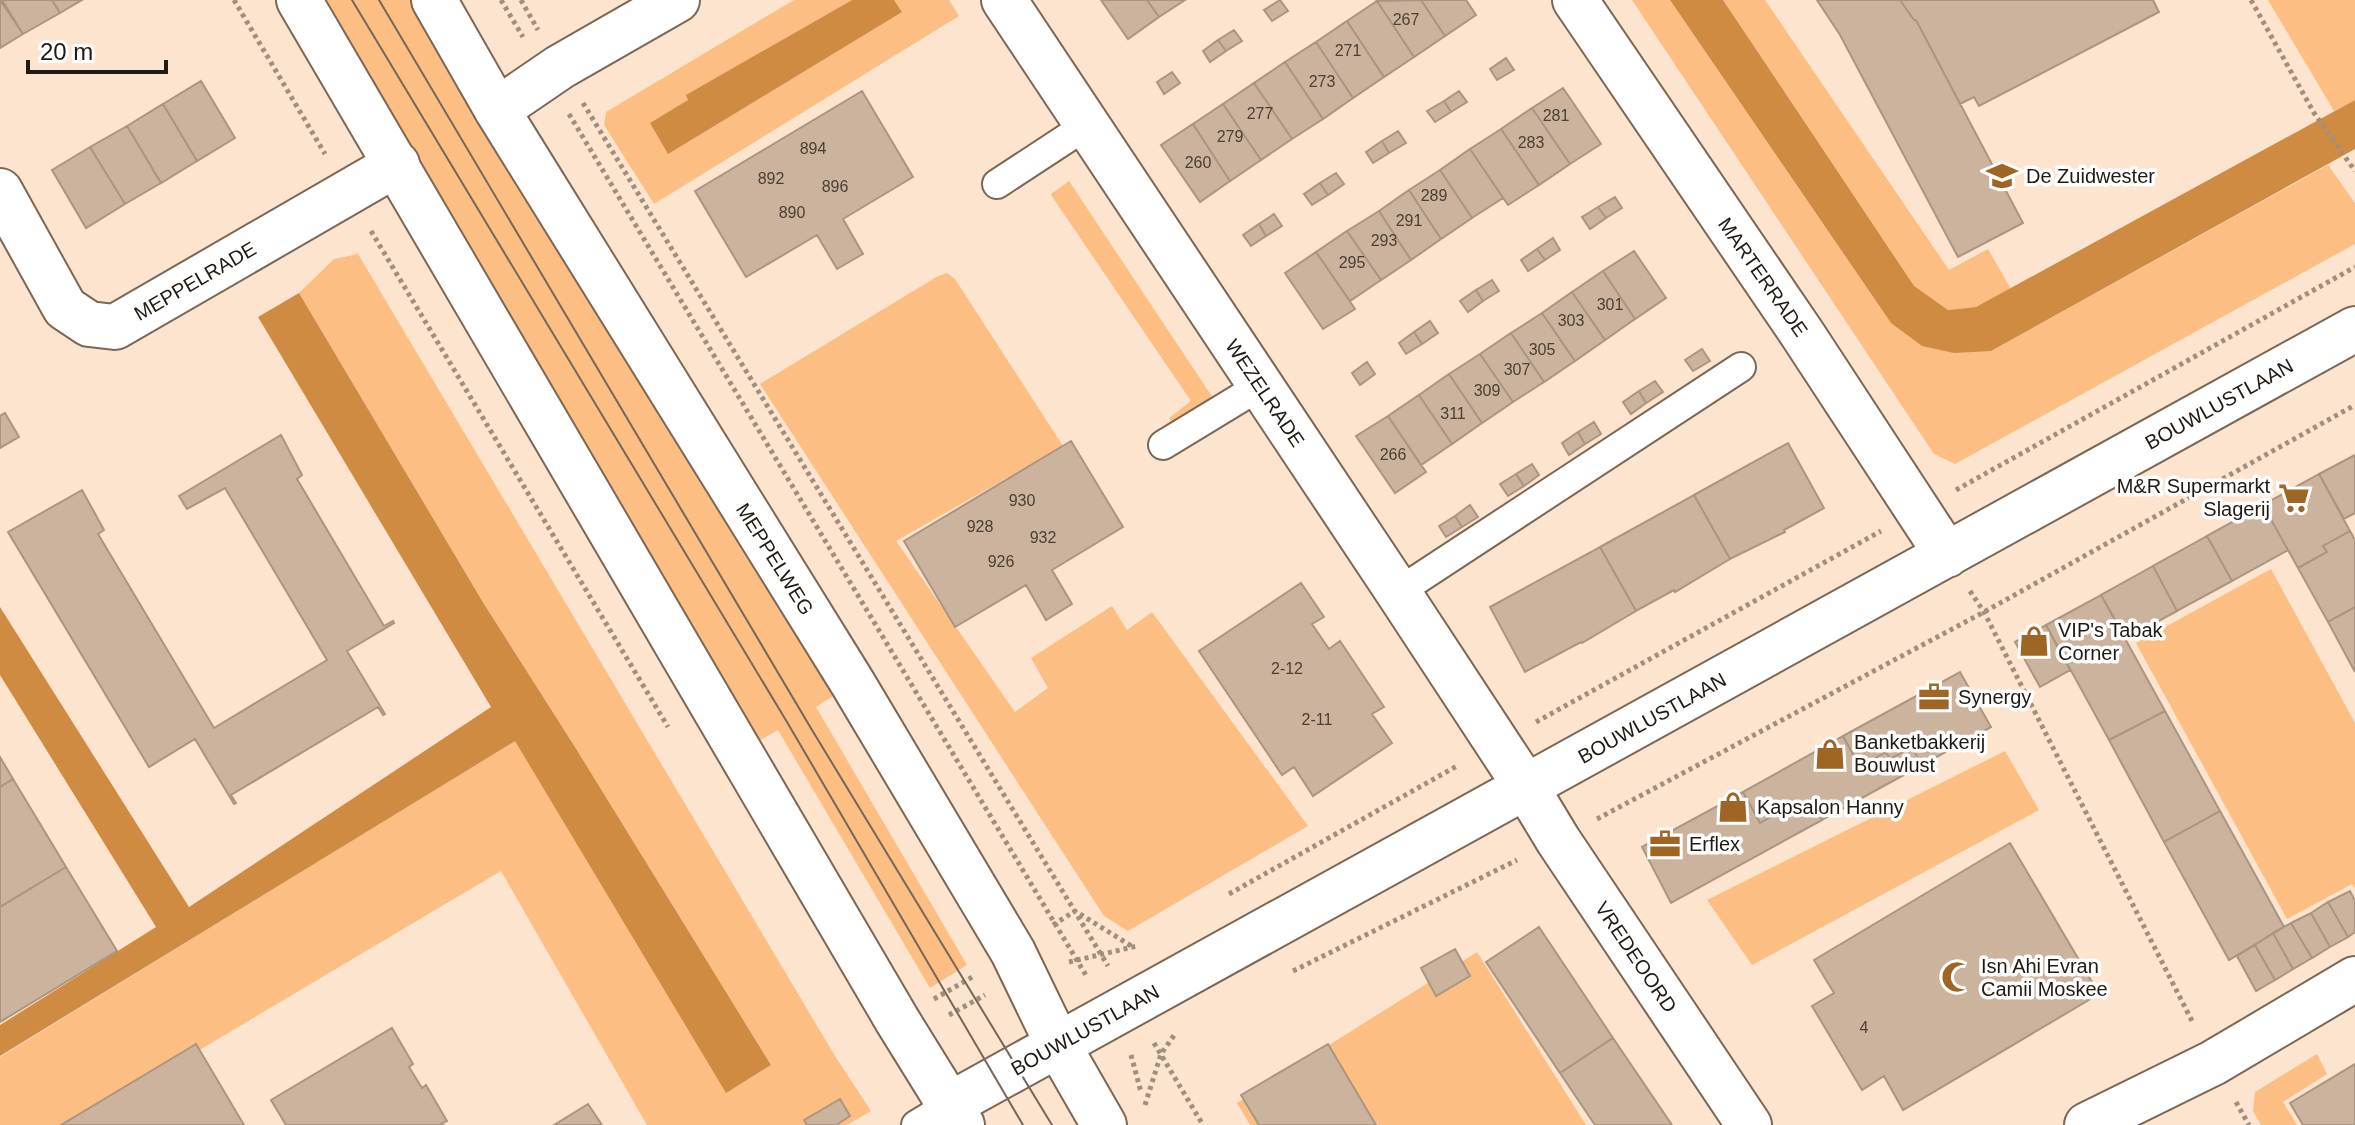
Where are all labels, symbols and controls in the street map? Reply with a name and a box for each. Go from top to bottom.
house number: 267 [1393,11,1419,28]
scale bar [28,24,166,74]
text: 20 m [40,38,93,65]
house number: 271 [1335,42,1361,59]
house number: 273 [1309,73,1335,90]
house number: 277 [1247,105,1273,122]
house number: 281 [1543,107,1569,124]
house number: 279 [1217,128,1243,145]
house number: 283 [1518,134,1544,151]
house number: 894 [800,140,826,157]
house number: 260 [1185,154,1211,171]
school or university icon: De Zuidwester [1985,159,2019,193]
place label: De Zuidwester [2026,165,2155,187]
house number: 892 [758,170,784,187]
house number: 896 [822,178,848,195]
house number: 289 [1421,187,1447,204]
house number: 890 [779,204,805,221]
house number: 291 [1396,212,1422,229]
street label: MARTERRADE [1714,213,1812,341]
house number: 293 [1371,232,1397,249]
street label: MEPPELRADE [130,237,260,325]
house number: 295 [1339,254,1365,271]
house number: 301 [1597,296,1623,313]
house number: 303 [1558,312,1584,329]
street label: WEZELRADE [1221,335,1309,451]
house number: 305 [1529,341,1555,358]
street label: BOUWLUSTLAAN [2141,354,2297,454]
house number: 307 [1504,361,1530,378]
house number: 309 [1474,382,1500,399]
house number: 311 [1440,405,1466,422]
house number: 266 [1380,446,1406,463]
place label: M&R Supermarkt Slagerij [2117,475,2270,520]
supermarket icon: M&R Supermarkt Slagerij [2277,481,2311,515]
house number: 930 [1009,492,1035,509]
street label: MEPPELWEG [732,499,818,619]
house number: 928 [967,518,993,535]
house number: 932 [1030,529,1056,546]
house number: 926 [988,553,1014,570]
place label: VIP's Tabak Corner [2058,619,2164,664]
shop icon: VIP's Tabak Corner [2017,624,2051,658]
house number: 2-12 [1271,660,1303,677]
street label: BOUWLUSTLAAN [1574,668,1730,768]
office icon: Synergy [1917,680,1951,714]
place label: Synergy [1958,686,2031,708]
house number: 2-11 [1302,711,1333,728]
place label: Banketbakkerij Bouwlust [1854,731,1985,776]
shop icon: Banketbakkerij Bouwlust [1813,737,1847,771]
shop icon: Kapsalon Hanny [1716,790,1750,824]
place label: Kapsalon Hanny [1757,796,1904,818]
office icon: Erflex [1648,827,1682,861]
place label: Erflex [1689,833,1740,855]
street label: VREDEOORD [1591,897,1681,1017]
place label: Isn Ahi Evran Camii Moskee [1981,955,2108,1000]
mosque icon: Isn Ahi Evran Camii Moskee [1940,960,1974,994]
street label: BOUWLUSTLAAN [1007,980,1163,1080]
house number: 4 [1860,1019,1869,1036]

